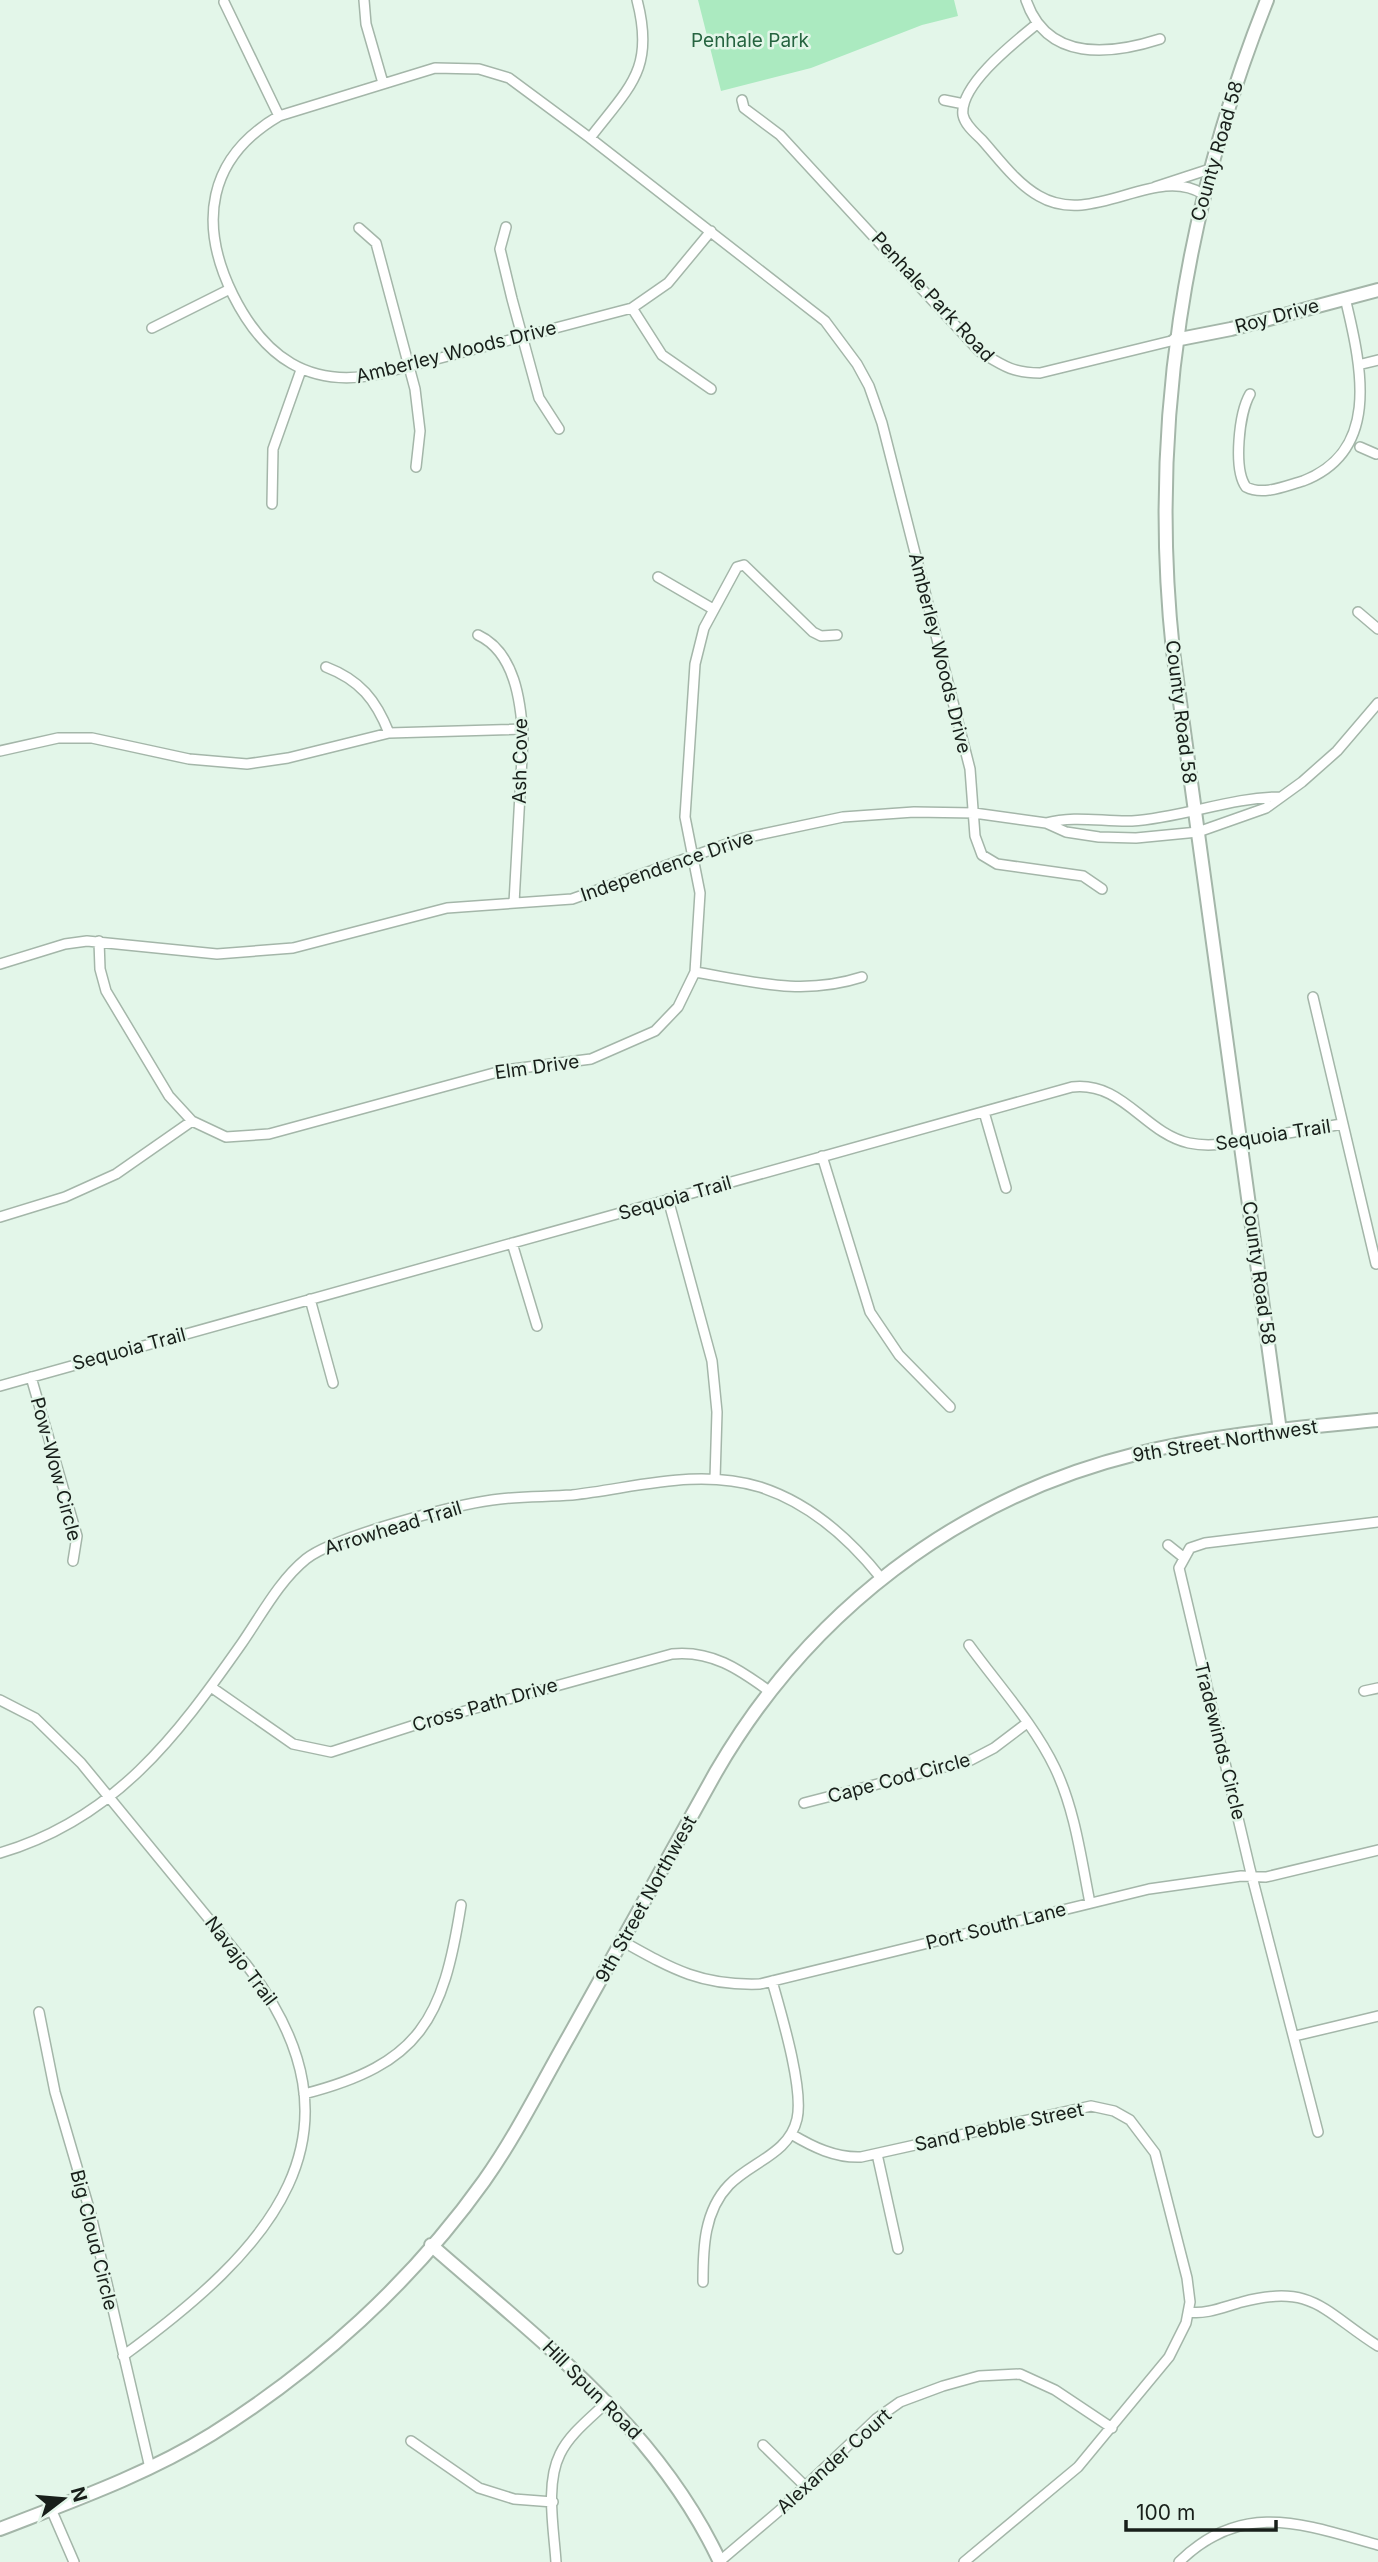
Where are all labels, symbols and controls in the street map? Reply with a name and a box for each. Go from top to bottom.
park label: Penhale Park [691,29,810,52]
street label: County Road 58 [1186,78,1248,224]
street label: Penhale Park Road [867,227,999,367]
street label: Roy Drive [1232,294,1322,338]
street label: Amberley Woods Drive [353,316,559,388]
street label: Amberley Woods Drive [904,550,976,756]
street label: County Road 58 [1161,639,1201,785]
street label: Ash Cove [508,718,532,804]
street label: Independence Drive [578,826,756,906]
street label: Elm Drive [493,1050,581,1084]
street label: Sequoia Trail [1214,1115,1332,1155]
street label: Sequoia Trail [616,1171,734,1225]
street label: County Road 58 [1238,1200,1280,1346]
street label: Sequoia Trail [70,1323,188,1375]
street label: Pow-Wow Circle [26,1395,86,1543]
street label: 9th Street Northwest [1131,1415,1319,1467]
street label: Arrowhead Trail [322,1496,464,1560]
street label: Tradewinds Circle [1189,1660,1251,1822]
street label: Cross Path Drive [410,1673,560,1737]
street label: Cape Cod Circle [825,1748,973,1808]
street label: 9th Street Northwest [591,1812,701,1986]
street label: Port South Lane [923,1897,1069,1955]
street label: Navajo Trail [200,1912,282,2010]
street label: Sand Pebble Street [912,2098,1086,2156]
street label: Big Cloud Circle [65,2167,123,2313]
street label: Hill Spun Road [538,2336,646,2444]
street label: Alexander Court [772,2404,896,2518]
north arrow [28,2464,98,2534]
text: N [66,2484,92,2505]
scale bar [1126,2488,1276,2532]
text: 100 m [1136,2500,1195,2525]

